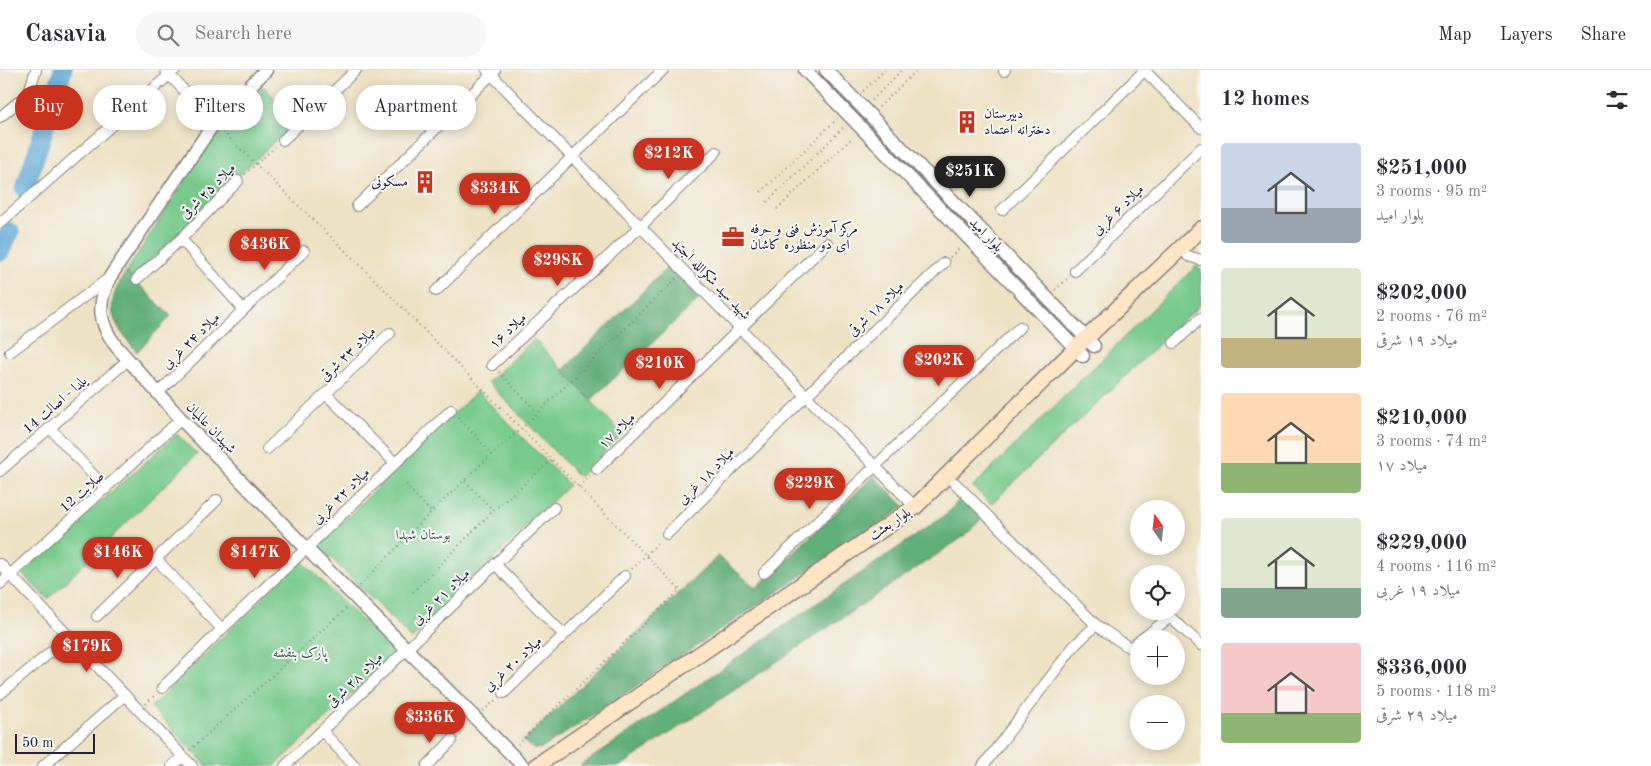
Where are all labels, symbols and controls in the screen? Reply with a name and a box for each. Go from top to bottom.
search box [136,12,486,57]
icon: search [154,21,182,49]
text: Casavia [25,23,106,47]
text: Search here [194,25,292,44]
text: Map [1438,26,1472,44]
text: Layers [1500,26,1552,44]
text: Share [1580,26,1626,44]
chip: Buy [15,85,83,130]
chip: Rent [93,85,166,130]
chip: Filters [176,85,263,130]
chip: New [273,85,346,130]
chip: Apartment [356,85,476,130]
icon: filters [1603,86,1631,114]
text: 12 homes [1221,89,1309,110]
place label: دبیرستان دخترانه اعتماد [984,107,1051,137]
building icon: دبیرستان دخترانه اعتماد [954,109,980,135]
pin: $212K [634,138,704,180]
text: $212K [644,146,694,162]
pin: $251K [935,156,1005,198]
text: $251,000 [1376,158,1467,179]
street label: میلاد ۲۵ شرقی [178,161,240,223]
icon: home [1261,163,1321,223]
text: $251K [945,164,995,180]
building icon: مسکونی [412,169,438,195]
pin: $334K [460,172,530,215]
place label: مسکونی [371,174,408,190]
text: $334K [470,181,520,197]
street label: میلاد ۶ غربی [1090,182,1148,239]
text: 3 rooms · 95 m² [1376,184,1487,200]
text: بلوار امید [1376,208,1424,224]
street label: بلوار امید [966,215,1006,256]
place label: مرکز آموزش فنی و حرفه ای دو منظوره کاشان [750,220,858,253]
office icon: مرکز آموزش فنی و حرفه ای دو منظوره کاشان [720,224,746,250]
pin: $436K [230,228,300,271]
street label: شهید سید شکرالله اجتهد [667,235,754,324]
text: $436K [240,237,290,253]
pin: $298K [523,244,593,287]
text: $298K [533,253,583,269]
street label: میلاد ۱۸ شرقی [845,279,908,340]
text: $202,000 [1376,283,1467,304]
icon: home [1261,288,1321,348]
text: 2 rooms · 76 m² [1376,309,1487,325]
street label: میلاد ۲۴ غربی [160,310,224,373]
street label: میلاد ۱۶ [487,310,530,352]
street label: میلاد ۲۳ شرقی [317,324,380,385]
text: میلاد ۱۹ شرقی [1376,333,1458,349]
pin: $202K [904,344,974,387]
pin: $210K [625,348,695,390]
text: $202K [914,353,964,369]
text: $210K [635,356,685,372]
street label: یلدا - اصالت 14 [21,373,91,437]
street label: شهیدان عالمیان [182,400,239,458]
text: $210,000 [1376,408,1467,429]
street label: میلاد ۱۷ [596,410,639,452]
icon: home [1261,413,1321,473]
text: 3 rooms · 74 m² [1376,434,1487,450]
street label: میلاد ۱۸ غربی [675,445,738,508]
text: میلاد ۱۷ [1376,458,1428,474]
street label: میلاد ۲۲ غربی [310,465,374,528]
pin: $229K [775,468,845,510]
street label: صلابت 12 [57,469,107,516]
text: $229K [785,476,835,492]
north arrow [1130,500,1185,555]
map controls [1130,500,1185,750]
street label: بلوار بعثت [867,505,914,544]
park label: بوستان شهدا [396,528,451,544]
text: $229,000 [1376,533,1467,554]
pin: $146K [83,536,153,579]
pin: $147K [220,536,290,579]
icon: home [1261,538,1321,598]
text: $146K [93,545,143,561]
text: $147K [230,545,280,561]
text: 4 rooms · 116 m² [1376,559,1496,575]
button: locate [1130,565,1185,620]
street label: میلاد ۲۱ غربی [410,566,474,629]
text: میلاد ۱۹ غربی [1376,583,1460,599]
pin: $179K [52,630,122,673]
button: + [1130,630,1185,685]
street label: میلاد ۲۰ غربی [481,634,546,696]
text: $179K [62,639,112,655]
park label: پارک بنفشه [273,646,329,663]
street label: میلاد ۲۸ شرقی [324,650,387,711]
text: $336,000 [1376,658,1467,679]
icon: home [1261,663,1321,723]
text: 5 rooms · 118 m² [1376,684,1496,700]
button: − [1130,695,1185,750]
pin: $336K [395,702,465,744]
text: میلاد ۲۹ شرقی [1376,708,1458,724]
text: $336K [405,710,455,726]
scale bar [15,731,95,754]
text: 50 m [22,736,53,750]

